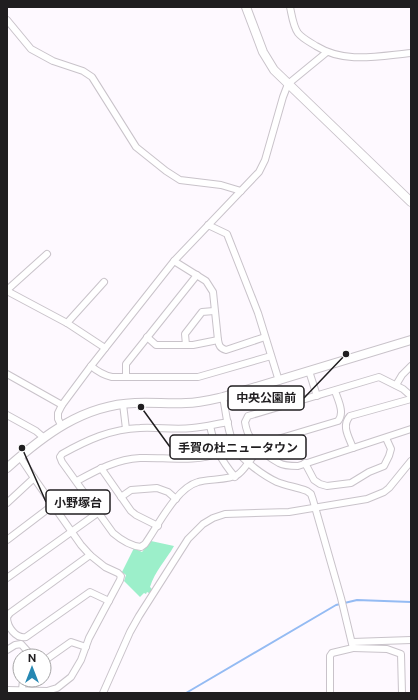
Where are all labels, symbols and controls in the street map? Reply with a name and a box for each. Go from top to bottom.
callout: 中央公園前 [228,386,304,410]
text: 中央公園前 [236,391,296,405]
callout: 手賀の杜ニュータウン [170,435,306,459]
text: 手賀の杜ニュータウン [178,441,298,455]
callout: 小野塚台 [46,490,110,514]
text: 小野塚台 [54,496,102,510]
north arrow [12,648,52,688]
text: N [28,652,36,664]

